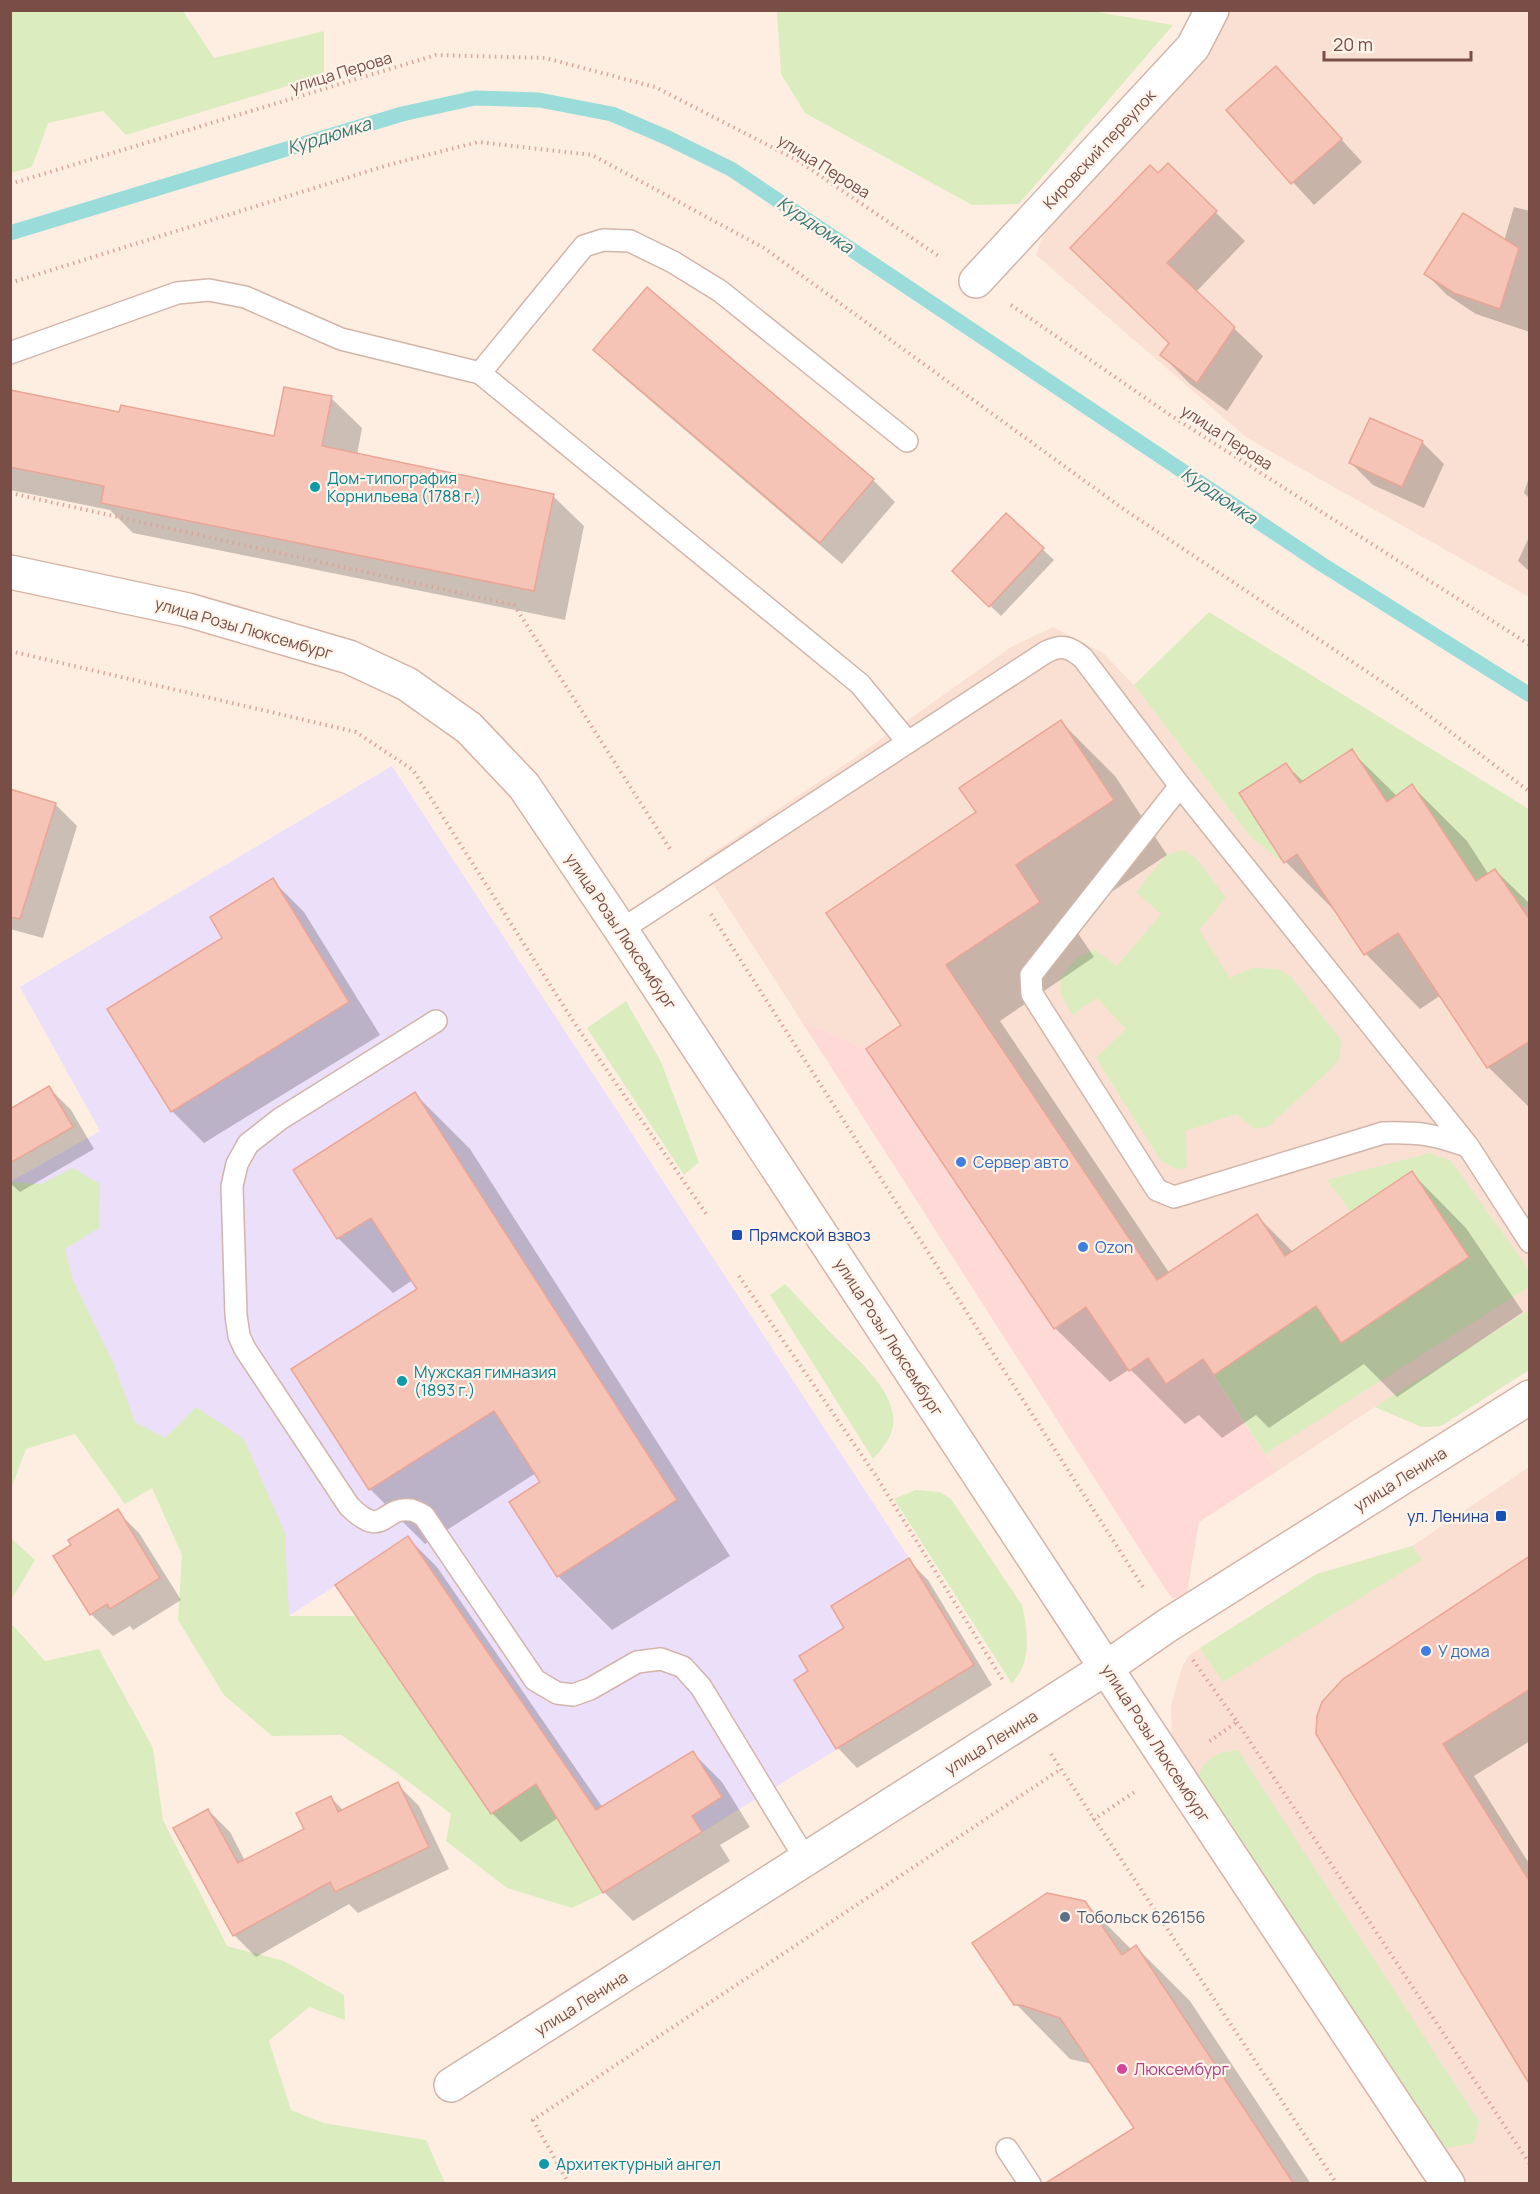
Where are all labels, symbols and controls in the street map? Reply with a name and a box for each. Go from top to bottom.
scale bar [1324,24,1471,62]
text: 20 m [1333,32,1373,56]
street label: улица Перова [287,46,395,98]
street label: Кировский переулок [1038,84,1161,214]
water label: Курдюмка [284,111,374,159]
street label: улица Перова [774,129,874,203]
water label: Курдюмка [773,190,859,259]
street label: улица Перова [1177,399,1277,475]
water label: Курдюмка [1177,461,1263,530]
place label: Дом-типография Корнильева (1788 г.) [327,467,481,507]
marker: Дом-типография Корнильева (1788 г.) [308,480,322,494]
street label: улица Розы Люксембург [152,592,336,664]
street label: улица Розы Люксембург [560,848,682,1014]
place label: Сервер авто [973,1151,1069,1173]
marker: Сервер авто [954,1155,968,1169]
place label: Прямской взвоз [749,1224,871,1246]
marker: Прямской взвоз [730,1228,744,1242]
place label: Ozon [1095,1236,1133,1258]
marker: Ozon [1076,1240,1090,1254]
street label: улица Розы Люксембург [830,1254,949,1421]
place label: Мужская гимназия (1893 г.) [414,1361,556,1401]
marker: Мужская гимназия (1893 г.) [395,1374,409,1388]
street label: улица Ленина [1349,1442,1451,1516]
place label: ул. Ленина [1407,1505,1489,1527]
marker: ул. Ленина [1494,1509,1508,1523]
place label: У дома [1438,1640,1490,1662]
marker: У дома [1419,1644,1433,1658]
street label: улица Розы Люксембург [1097,1660,1216,1827]
street label: улица Ленина [940,1705,1042,1779]
place label: Тобольск 626156 [1077,1906,1205,1928]
marker: Тобольск 626156 [1058,1910,1072,1924]
street label: улица Ленина [530,1966,632,2040]
place label: Люксембург [1134,2058,1230,2080]
marker: Люксембург [1115,2062,1129,2076]
place label: Архитектурный ангел [556,2153,721,2175]
marker: Архитектурный ангел [537,2157,551,2171]

